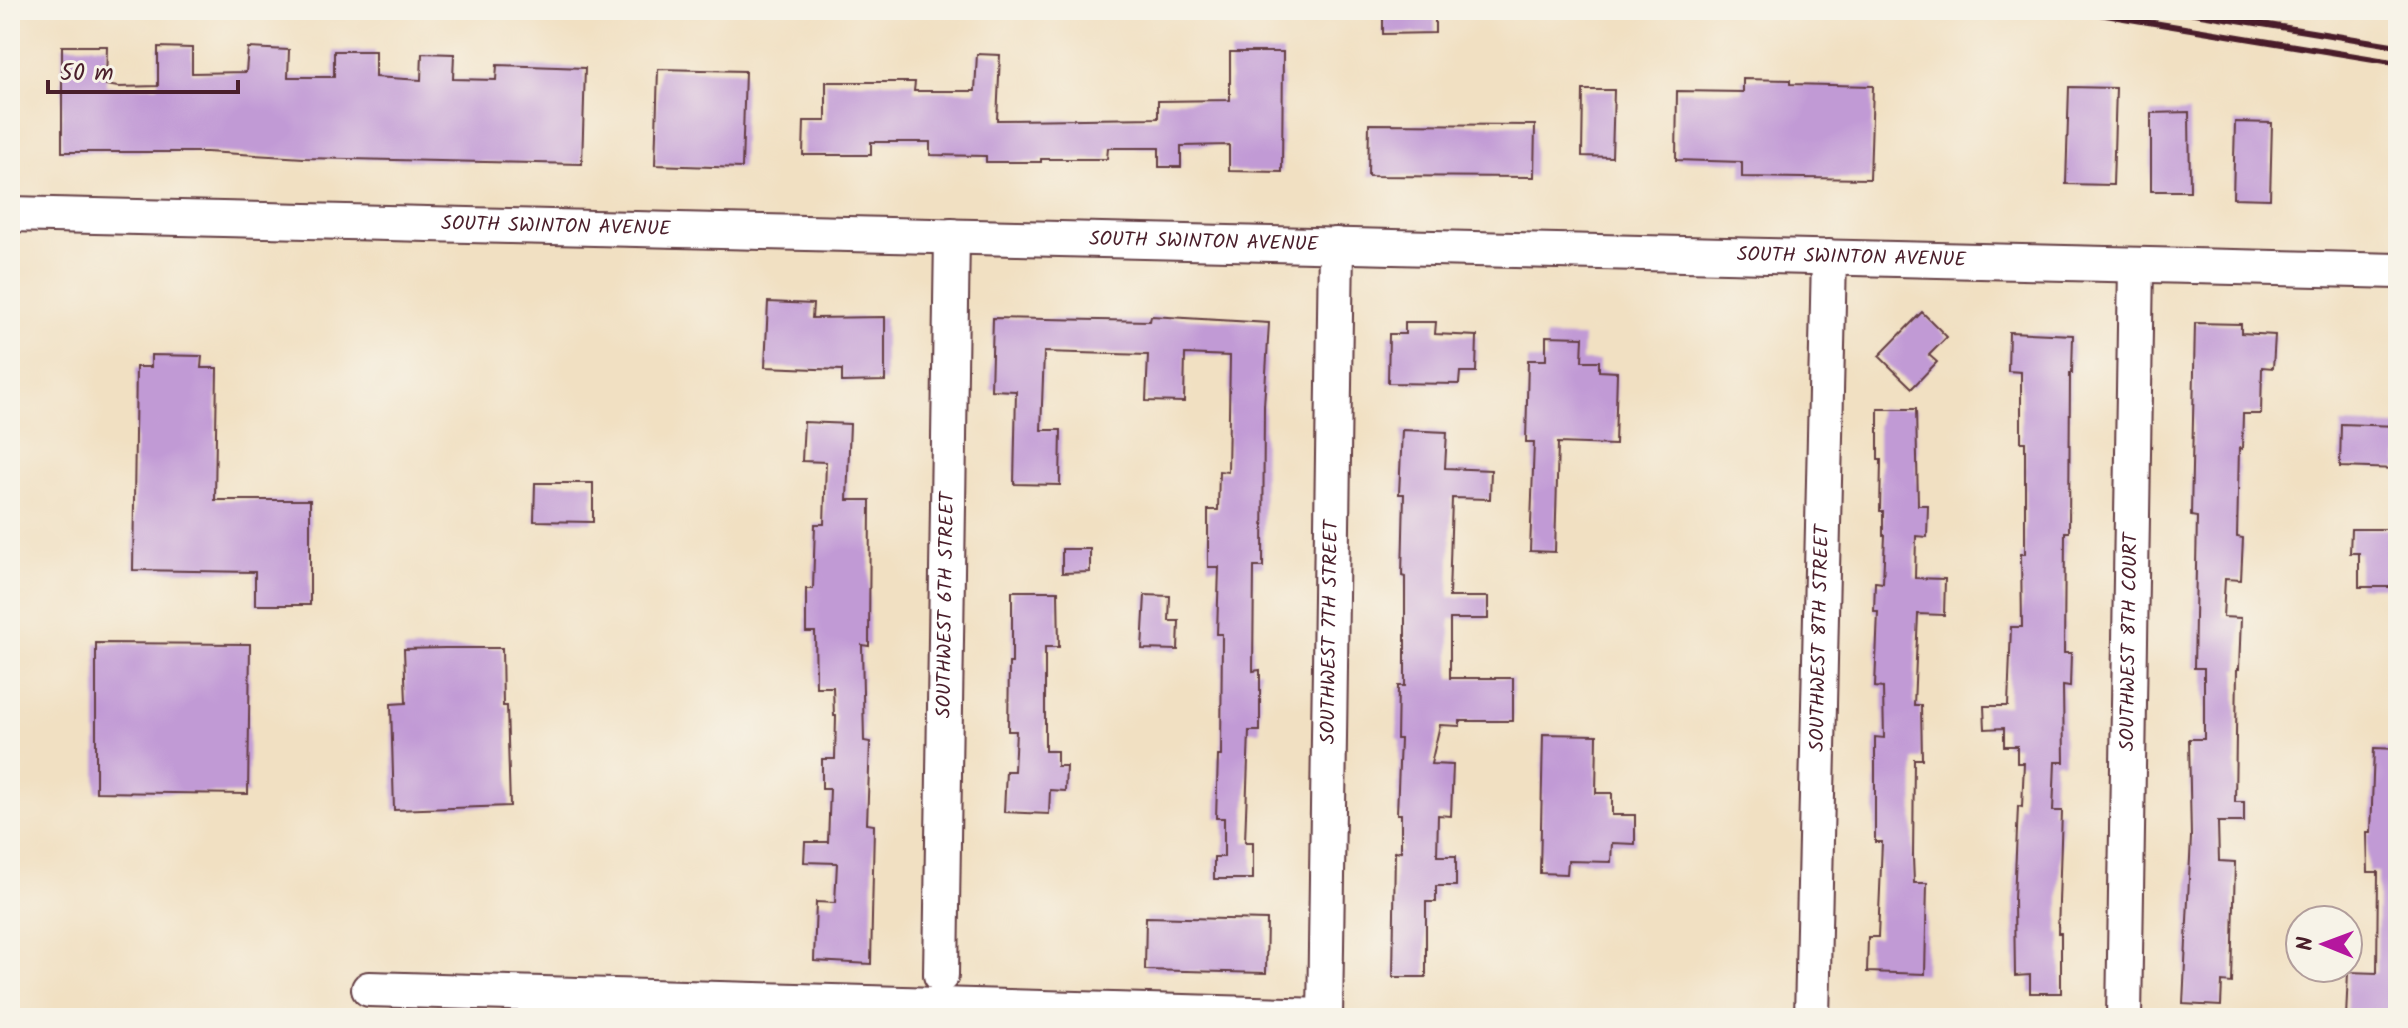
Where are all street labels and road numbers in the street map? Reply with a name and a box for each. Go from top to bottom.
street label: SOUTH SWINTON AVENUE [441,208,672,246]
street label: SOUTH SWINTON AVENUE [1089,224,1320,261]
street label: SOUTH SWINTON AVENUE [1736,239,1968,277]
street label: SOUTHWEST 6TH STREET [929,489,964,718]
street label: SOUTHWEST 7TH STREET [1313,517,1348,744]
street label: SOUTHWEST 8TH STREET [1802,522,1839,752]
street label: SOUTHWEST 8TH COURT [2112,530,2148,752]

